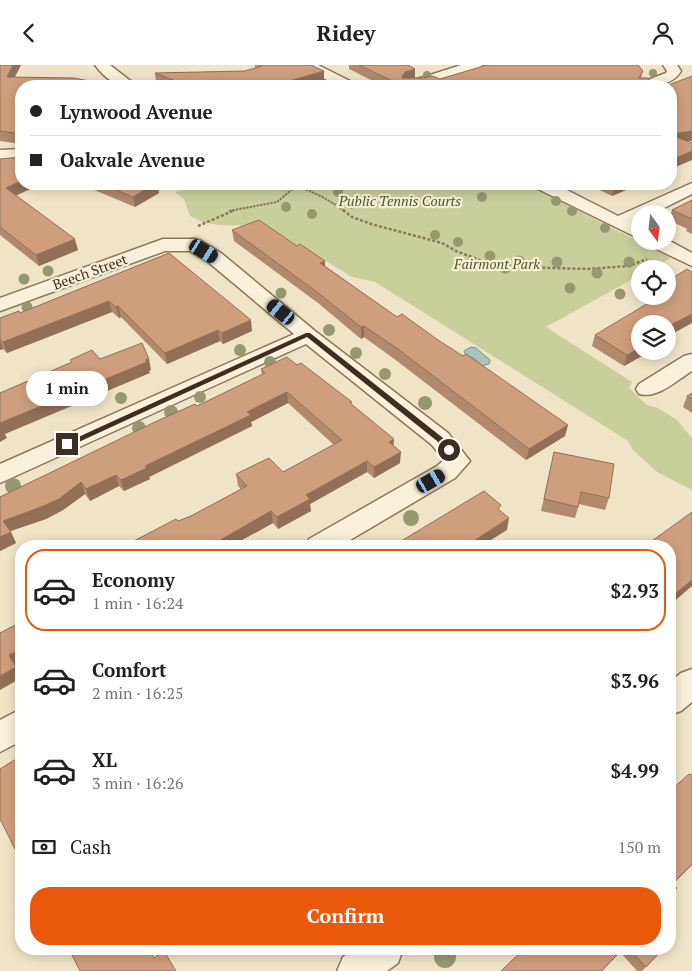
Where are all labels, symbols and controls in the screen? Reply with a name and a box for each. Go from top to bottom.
text: Ridey [317,18,375,47]
icon: back [15,19,43,47]
icon: person [649,19,677,47]
text: Lynwood Avenue [60,99,213,124]
text: Oakvale Avenue [60,147,205,172]
park label: Public Tennis Courts [338,191,461,210]
north arrow [631,205,676,250]
map controls [631,205,676,360]
car [187,237,220,265]
street label: Beech Street [50,249,131,294]
park label: Fairmont Park [453,254,540,273]
button: locate [631,260,676,305]
car [264,297,297,327]
button: layers [631,315,676,360]
callout: 1 min [26,371,108,407]
text: 1 min [45,377,89,399]
route end [56,433,78,455]
route start [438,439,460,461]
car [414,467,447,495]
text: Economy [92,567,175,592]
icon: car [32,568,77,613]
text: $2.93 [610,578,659,603]
text: 1 min · 16:24 [92,592,184,614]
text: Comfort [92,657,167,682]
icon: car [32,658,77,703]
text: $3.96 [610,668,659,693]
text: 2 min · 16:25 [92,682,184,704]
text: XL [92,747,117,772]
icon: car [32,748,77,793]
text: $4.99 [610,758,659,783]
text: 3 min · 16:26 [92,772,184,794]
icon: cash [30,833,58,861]
text: Cash [70,834,111,859]
text: 150 m [618,836,661,858]
button: Confirm [30,887,661,945]

